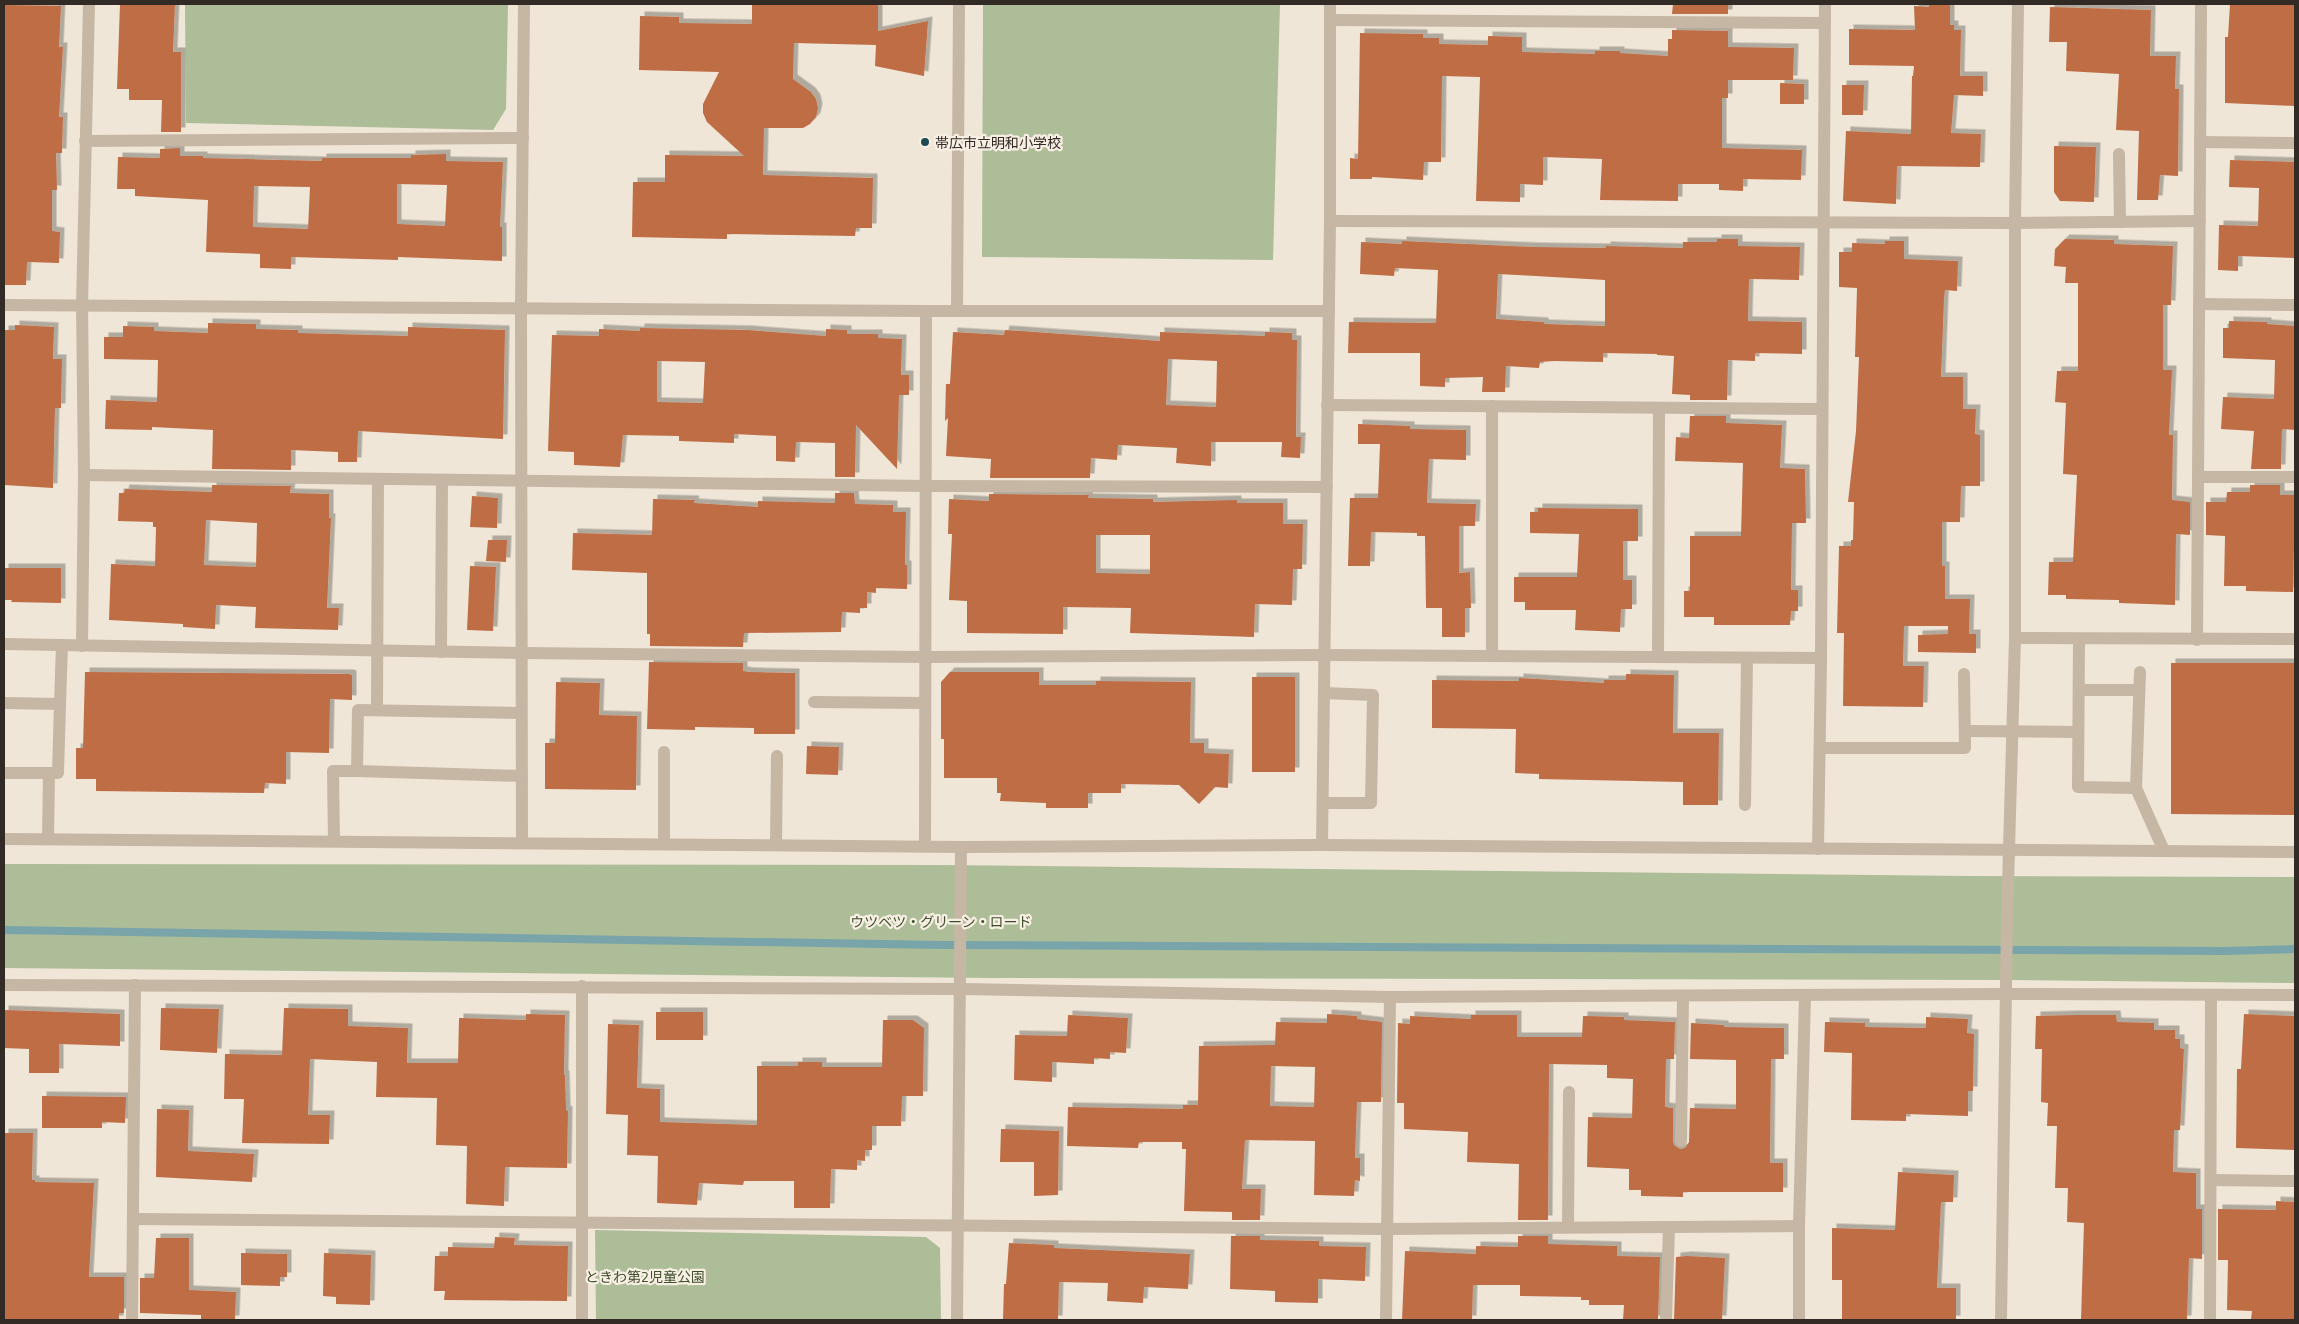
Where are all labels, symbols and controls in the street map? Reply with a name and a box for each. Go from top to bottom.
place label: 帯広市立明和小学校 [935,132,1061,153]
marker: 帯広市立明和小学校 [919,136,931,148]
park label: ウツベツ・グリーン・ロード [850,911,1032,932]
park label: ときわ第2児童公園 [585,1266,705,1287]

